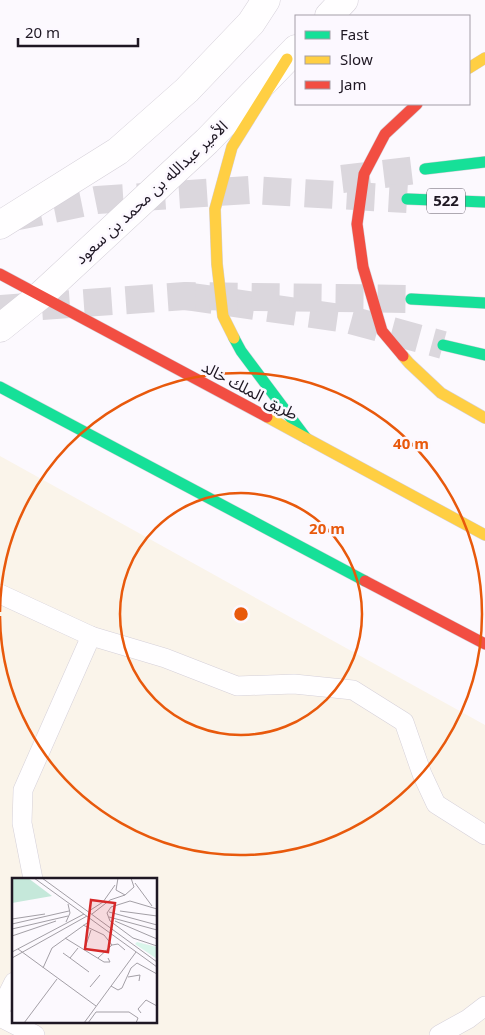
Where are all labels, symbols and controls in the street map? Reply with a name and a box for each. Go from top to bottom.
scale bar [18,15,138,47]
legend [295,15,470,105]
text: 20 m [25,17,60,49]
text: Fast [340,19,369,51]
text: Slow [340,44,373,76]
text: Jam [338,69,367,101]
street label: الأمير عبدالله بن محمد بن سعود [66,112,237,274]
road number: 522 [427,188,465,214]
street label: طريق الملك خالد [195,351,305,431]
text: 40 m [393,428,429,460]
text: 20 m [309,513,345,545]
centre of rings [232,605,250,623]
inset map [12,878,158,1022]

